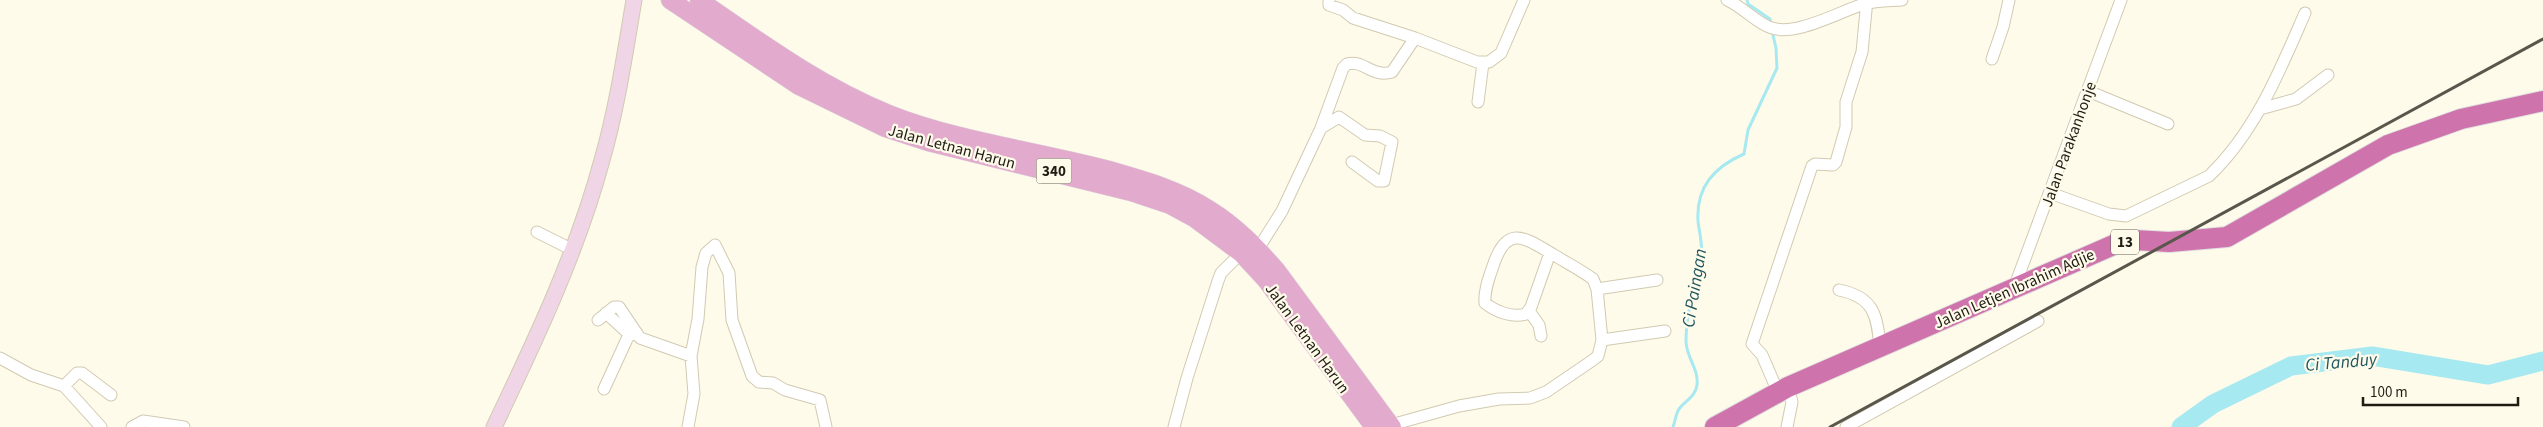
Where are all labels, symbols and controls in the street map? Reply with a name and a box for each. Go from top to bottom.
street label: Jalan Parakanhonje [2036,78,2102,210]
street label: Jalan Letnan Harun [886,119,1018,175]
road number: 340 [1036,158,1072,184]
road number: 13 [2111,230,2139,254]
street label: Jalan Letjen Ibrahim Adjie [1931,244,2098,334]
water label: Ci Paingan [1676,247,1713,329]
street label: Jalan Letnan Harun [1260,279,1355,398]
water label: Ci Tanduy [2304,347,2379,378]
scale bar [2363,374,2518,406]
text: 100 m [2370,382,2408,403]

